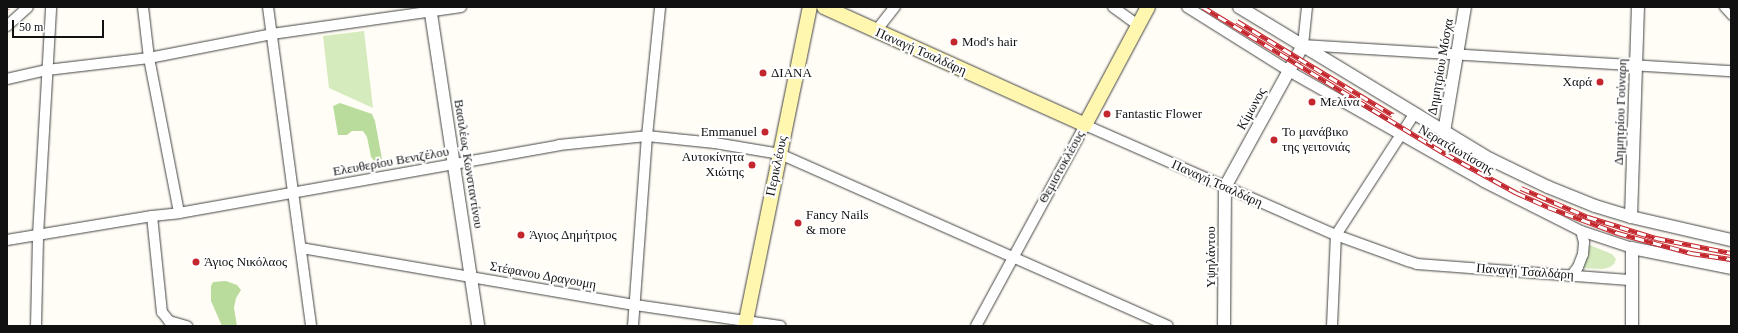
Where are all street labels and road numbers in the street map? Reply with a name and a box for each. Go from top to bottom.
street label: Δημητρίου Μόσχα [1425,18,1457,116]
street label: Παναγή Τσαλδάρη [873,25,969,79]
street label: Δημητρίου Γούναρη [1611,58,1631,166]
street label: Κίμωνος [1234,85,1270,133]
street label: Βασιλέως Κωνσταντίνου [450,98,486,230]
street label: Νερατζιωτίσσης [1415,122,1497,178]
street label: Θεμιστοκλέους [1036,128,1088,206]
street label: Περικλέους [763,134,791,198]
street label: Ελευθερίου Βενιζέλου [332,144,450,180]
street label: Παναγή Τσαλδάρη [1169,157,1265,211]
street label: Υψηλάντου [1203,226,1219,288]
street label: Στέφανου Δραγουμη [488,259,598,293]
street label: Παναγή Τσαλδάρη [1476,261,1574,283]

